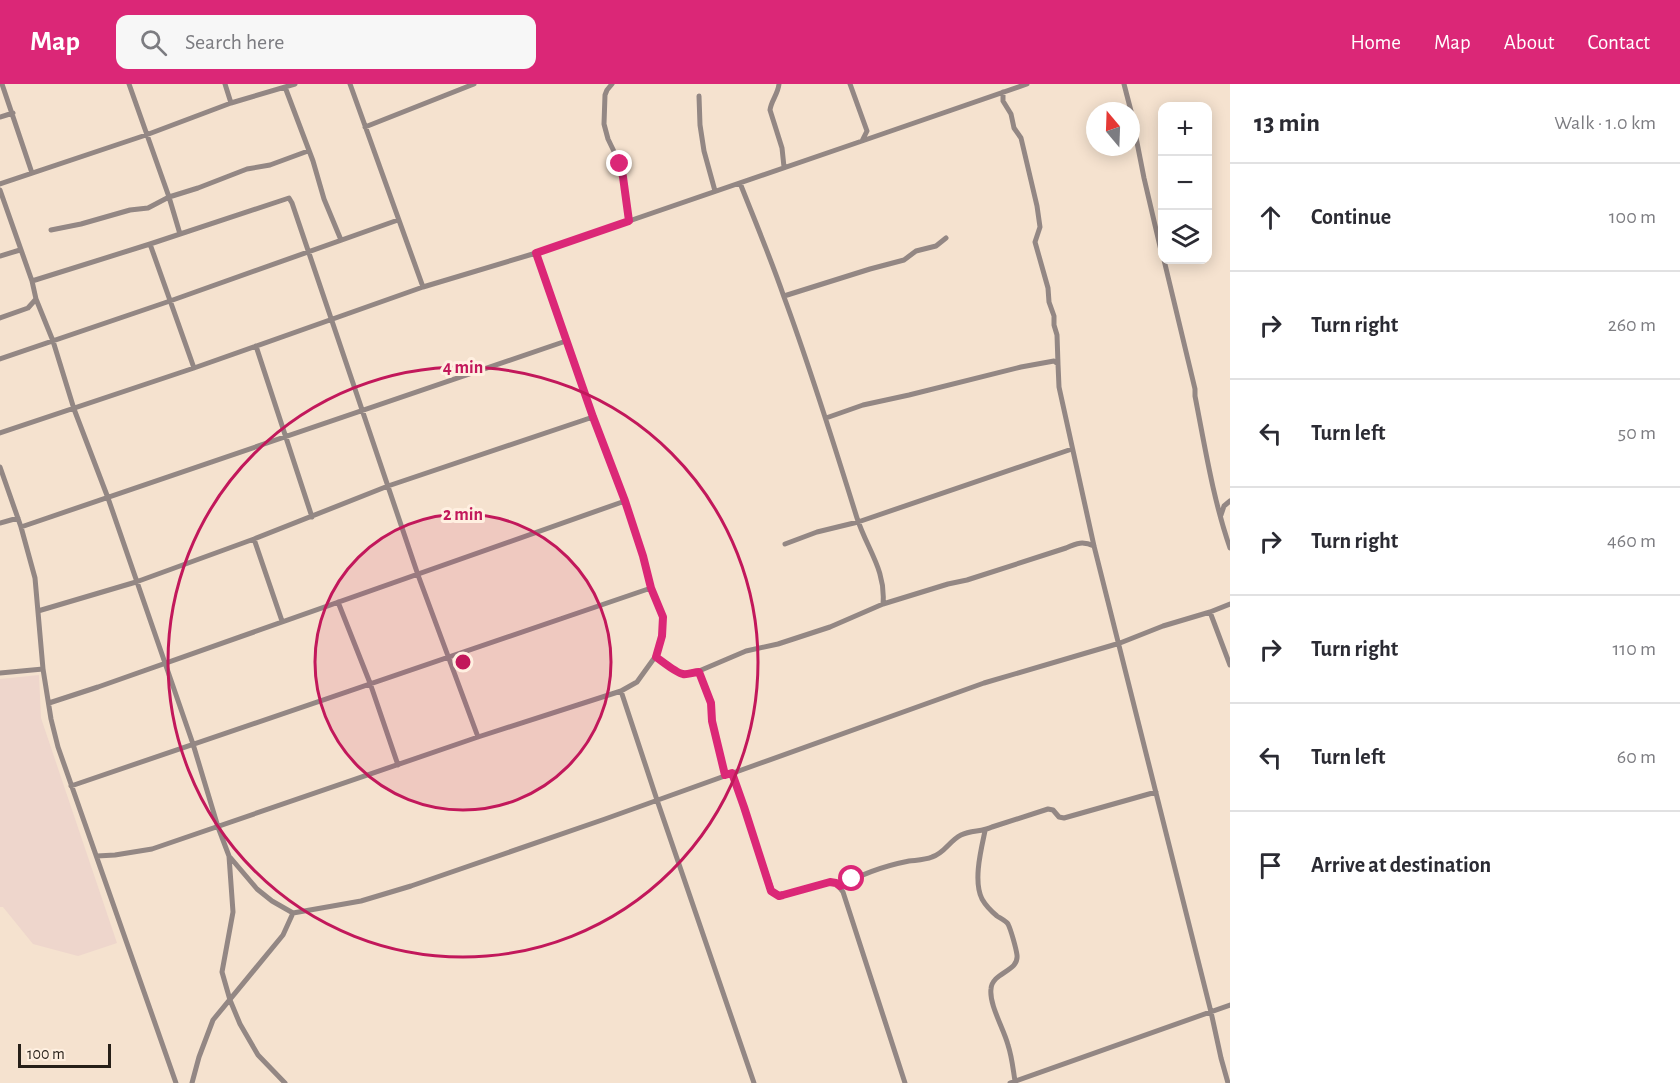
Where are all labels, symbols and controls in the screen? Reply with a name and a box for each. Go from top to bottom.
search box [116,15,536,69]
icon: search [137,26,170,59]
text: Map [30,28,80,56]
text: Search here [185,31,284,53]
text: Home [1350,32,1401,53]
text: Map [1434,32,1471,53]
text: About [1504,32,1554,53]
text: Contact [1587,32,1650,53]
north arrow [1086,102,1140,156]
map controls [1158,102,1212,264]
button: + [1158,102,1212,156]
text: 13 min [1254,110,1320,136]
text: Walk · 1.0 km [1554,113,1656,133]
route end [606,150,632,176]
button: − [1158,156,1212,210]
icon: ahead [1254,201,1287,234]
text: Continue [1311,206,1391,228]
text: 100 m [1609,207,1656,227]
button: layers [1158,210,1212,264]
icon: right [1254,309,1287,342]
text: Turn right [1311,314,1398,336]
text: 260 m [1608,315,1656,335]
text: 4 min [443,359,483,377]
icon: left [1254,417,1287,450]
text: Turn left [1311,422,1385,444]
text: 50 m [1618,423,1656,443]
text: 2 min [443,506,483,524]
icon: right [1254,525,1287,558]
text: Turn right [1311,530,1398,552]
text: 460 m [1607,531,1656,551]
icon: right [1254,633,1287,666]
text: Turn right [1311,638,1398,660]
text: 110 m [1612,639,1656,659]
centre of rings [453,652,473,672]
icon: left [1254,741,1287,774]
text: Turn left [1311,746,1385,768]
text: 60 m [1617,747,1656,767]
icon: arrive [1254,849,1287,882]
text: Arrive at destination [1311,854,1491,876]
route start [838,865,864,891]
scale bar [18,1041,111,1068]
text: 100 m [27,1046,65,1062]

